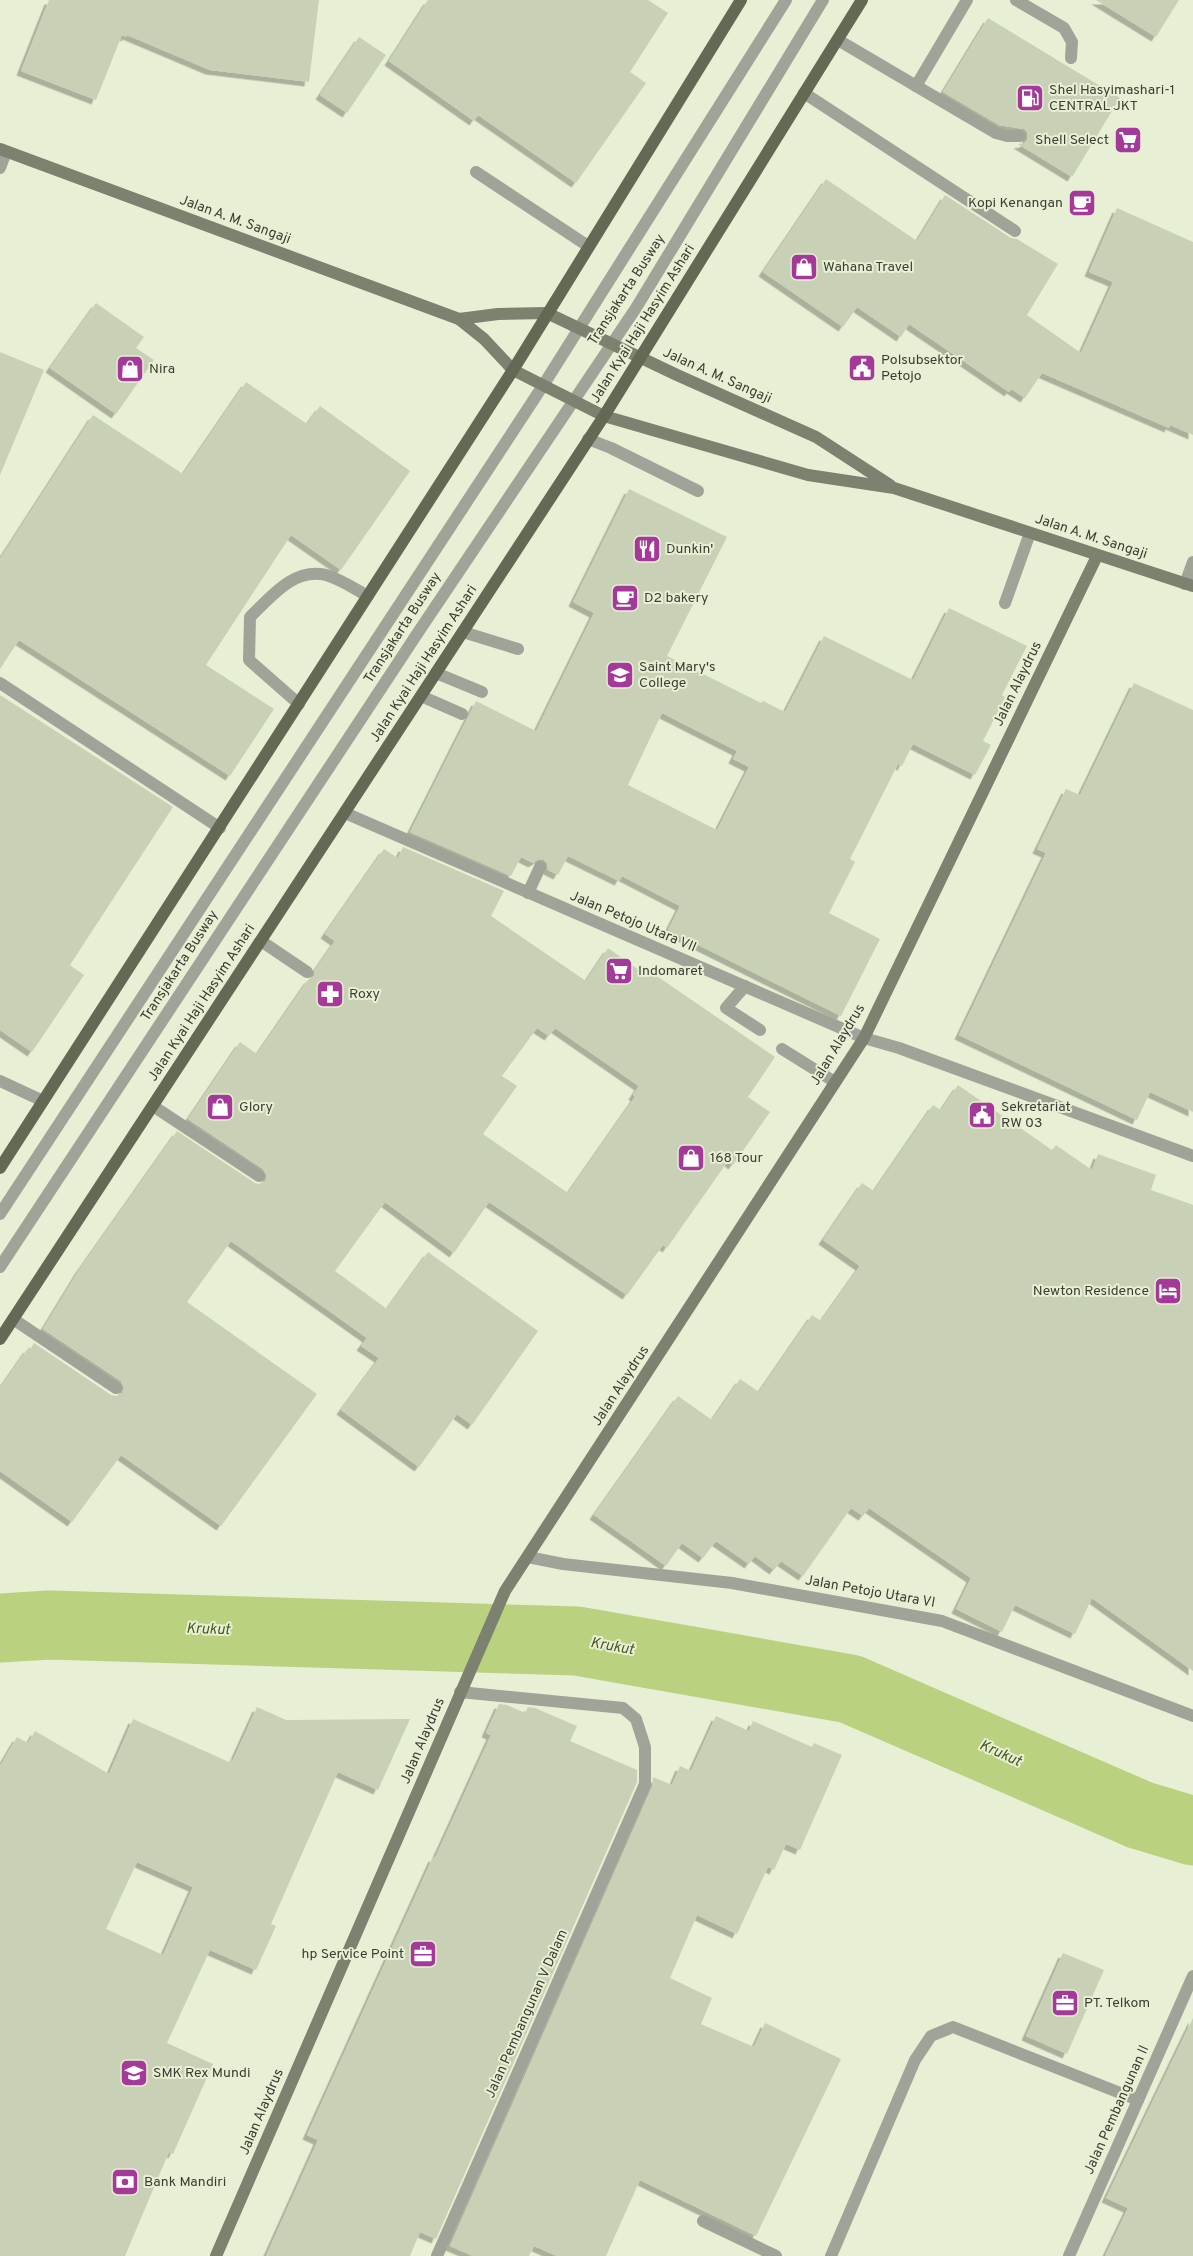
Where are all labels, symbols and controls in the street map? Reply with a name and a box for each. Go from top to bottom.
place label: Shel Hasyimashari-1 CENTRAL JKT [1049,82,1175,115]
fuel station icon: Shel Hasyimashari-1 CENTRAL JKT [1015,83,1045,113]
supermarket icon: Shell Select [1113,125,1143,155]
place label: Shell Select [1035,132,1109,149]
cafe icon: Kopi Kenangan [1067,188,1097,218]
street label: Jalan A. M. Sangaji [177,192,293,248]
place label: Kopi Kenangan [968,195,1063,212]
street label: Transjakarta Busway [585,231,669,349]
street label: Jalan Kyai Haji Hasyim Ashari [587,241,699,407]
shop icon: Wahana Travel [789,252,819,282]
place label: Wahana Travel [823,259,913,276]
street label: Jalan A. M. Sangaji [660,344,774,408]
place label: Polsubsektor Petojo [881,352,964,385]
public building icon: Polsubsektor Petojo [847,353,877,383]
shop icon: Nira [115,354,145,384]
place label: Nira [149,361,175,378]
street label: Jalan A. M. Sangaji [1033,511,1149,563]
restaurant icon: Dunkin' [632,534,662,564]
place label: Dunkin' [666,541,713,558]
street label: Transjakarta Busway [361,569,445,687]
street label: Jalan Kyai Haji Hasyim Ashari [367,582,481,746]
cafe icon: D2 bakery [610,583,640,613]
place label: D2 bakery [644,590,709,607]
street label: Jalan Alaydrus [990,639,1046,729]
place label: Saint Mary's College [639,659,715,692]
school or university icon: Saint Mary's College [605,660,635,690]
street label: Jalan Petojo Utara VII [567,888,699,956]
street label: Transjakarta Busway [138,907,222,1025]
street label: Jalan Kyai Haji Hasyim Ashari [145,921,259,1085]
supermarket icon: Indomaret [604,956,634,986]
place label: Indomaret [638,963,703,980]
pharmacy icon: Roxy [315,979,345,1009]
place label: Roxy [349,986,380,1003]
street label: Jalan Alaydrus [807,1001,869,1089]
shop icon: Glory [205,1092,235,1122]
place label: Glory [239,1099,273,1116]
place label: Sekretariat RW 03 [1001,1099,1071,1132]
public building icon: Sekretariat RW 03 [967,1100,997,1130]
shop icon: 168 Tour [676,1143,706,1173]
place label: 168 Tour [710,1150,764,1167]
hotel icon: Newton Residence [1153,1276,1183,1306]
place label: Newton Residence [1033,1283,1149,1300]
street label: Jalan Alaydrus [589,1343,653,1429]
street label: Jalan Petojo Utara VI [804,1572,936,1612]
water label: Krukut [186,1620,231,1640]
water label: Krukut [589,1634,636,1660]
street label: Jalan Alaydrus [397,1695,449,1787]
water label: Krukut [976,1736,1025,1772]
street label: Jalan Pembangunan V Dalam [482,1927,572,2101]
office icon: hp Service Point [408,1939,438,1969]
place label: hp Service Point [302,1946,404,1963]
office icon: PT. Telkom [1050,1988,1080,2018]
place label: PT. Telkom [1084,1995,1150,2012]
street label: Jalan Pembangunan II [1081,2043,1153,2177]
school or university icon: SMK Rex Mundi [119,2058,149,2088]
place label: SMK Rex Mundi [153,2065,250,2082]
street label: Jalan Alaydrus [236,2066,288,2158]
bank icon: Bank Mandiri [110,2167,140,2197]
place label: Bank Mandiri [144,2174,226,2191]

